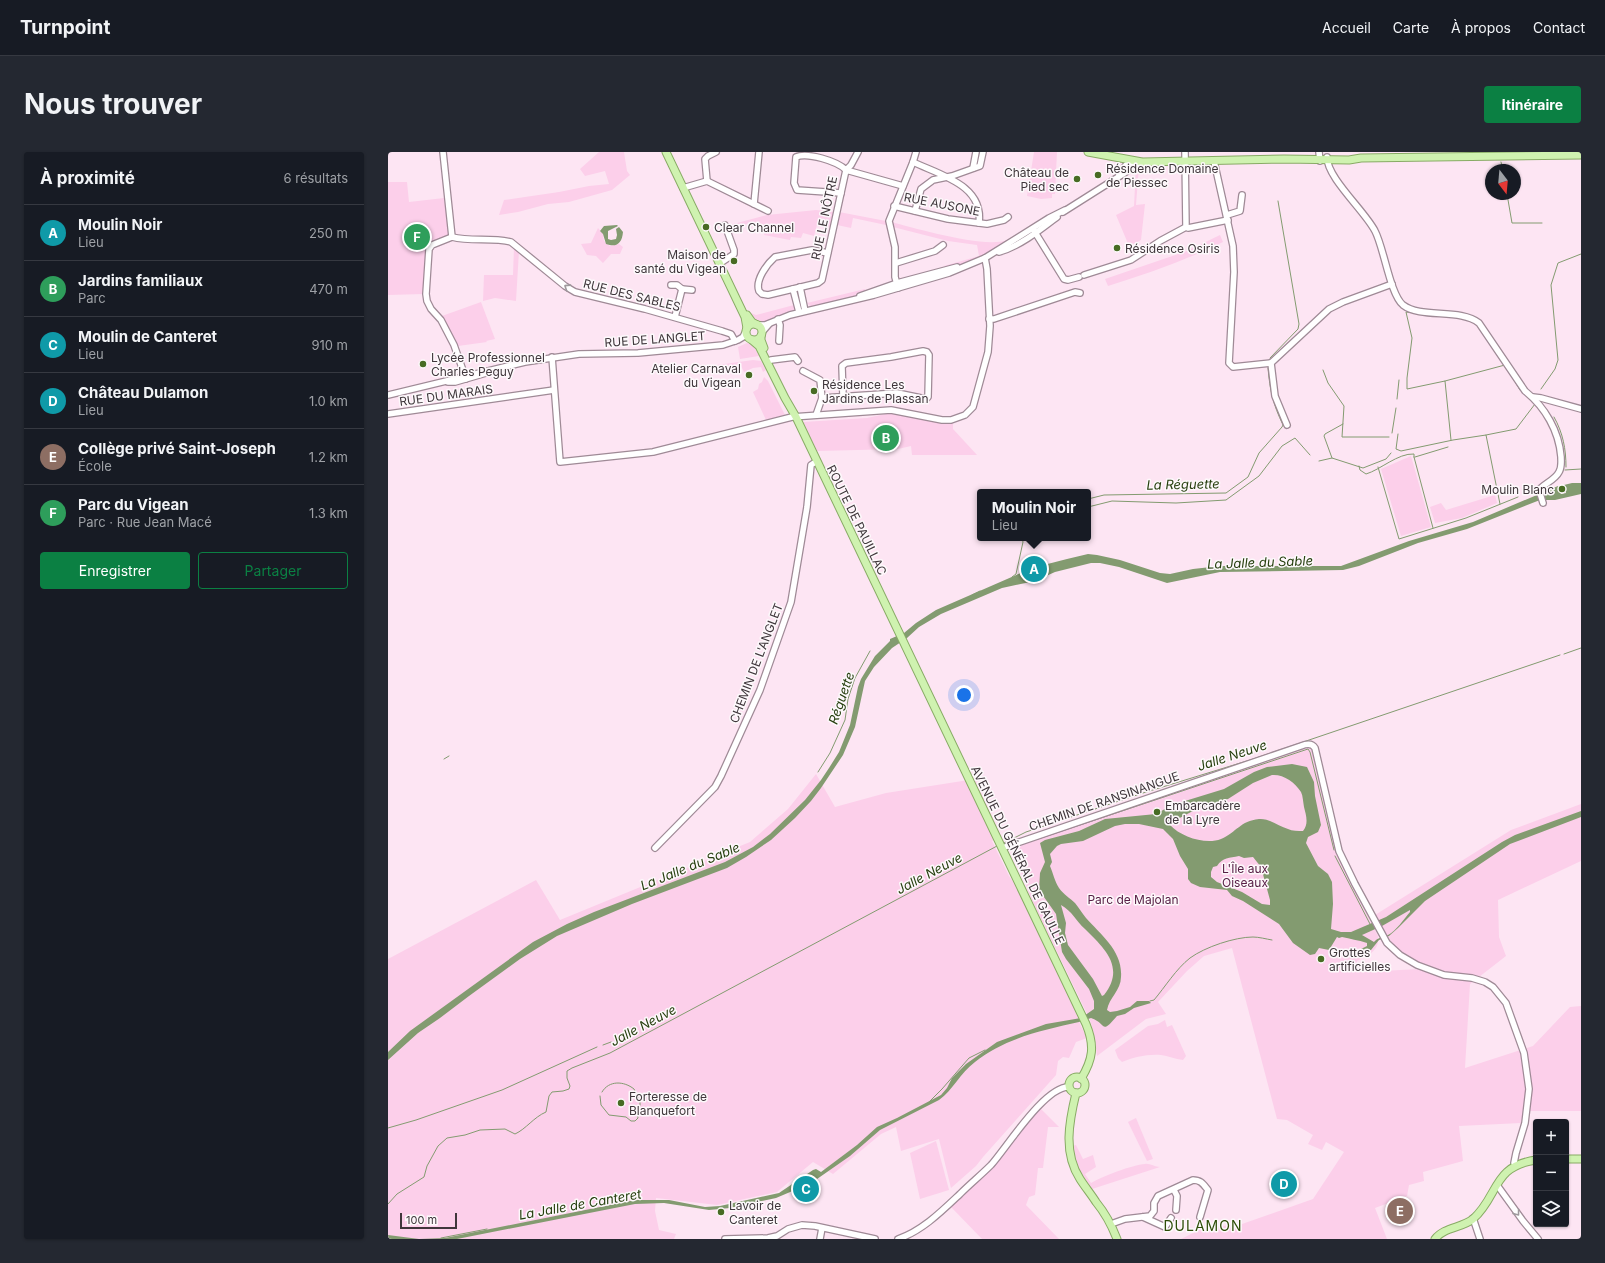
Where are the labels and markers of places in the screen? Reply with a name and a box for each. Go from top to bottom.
place label: Résidence Domaine de Piessec [1106,161,1219,190]
place label: Château de Pied sec [1004,165,1069,194]
marker: Résidence Domaine de Piessec [1093,170,1103,180]
marker: Château de Pied sec [1072,174,1082,184]
place label: Clear Channel [714,220,794,235]
pin: F [404,222,430,252]
marker: Clear Channel [701,222,711,232]
place label: Résidence Osiris [1125,241,1220,256]
marker: Résidence Osiris [1112,243,1122,253]
place label: Maison de santé du Vigean [634,247,726,276]
marker: Maison de santé du Vigean [729,256,739,266]
place label: Lycée Professionnel Charles Peguy [431,350,545,379]
marker: Lycée Professionnel Charles Peguy [418,359,428,369]
place label: Atelier Carnaval du Vigean [651,361,741,390]
marker: Atelier Carnaval du Vigean [744,370,754,380]
place label: Résidence Les Jardins de Plassan [822,377,928,406]
marker: Résidence Les Jardins de Plassan [809,386,819,396]
pin: B [873,423,899,453]
place label: Moulin Blanc [1481,482,1554,497]
marker: Moulin Blanc [1557,484,1567,494]
pin: A [1021,554,1047,584]
place label: Embarcadère de la Lyre [1165,798,1241,827]
marker: Embarcadère de la Lyre [1152,807,1162,817]
place label: Grottes artificielles [1329,945,1391,974]
marker: Grottes artificielles [1316,954,1326,964]
place label: Forteresse de Blanquefort [629,1089,707,1118]
marker: Forteresse de Blanquefort [616,1098,626,1108]
pin: D [1271,1169,1297,1199]
pin: C [793,1174,819,1204]
pin: E [1387,1196,1413,1226]
place label: Lavoir de Canteret [729,1198,781,1227]
marker: Lavoir de Canteret [716,1207,726,1217]

